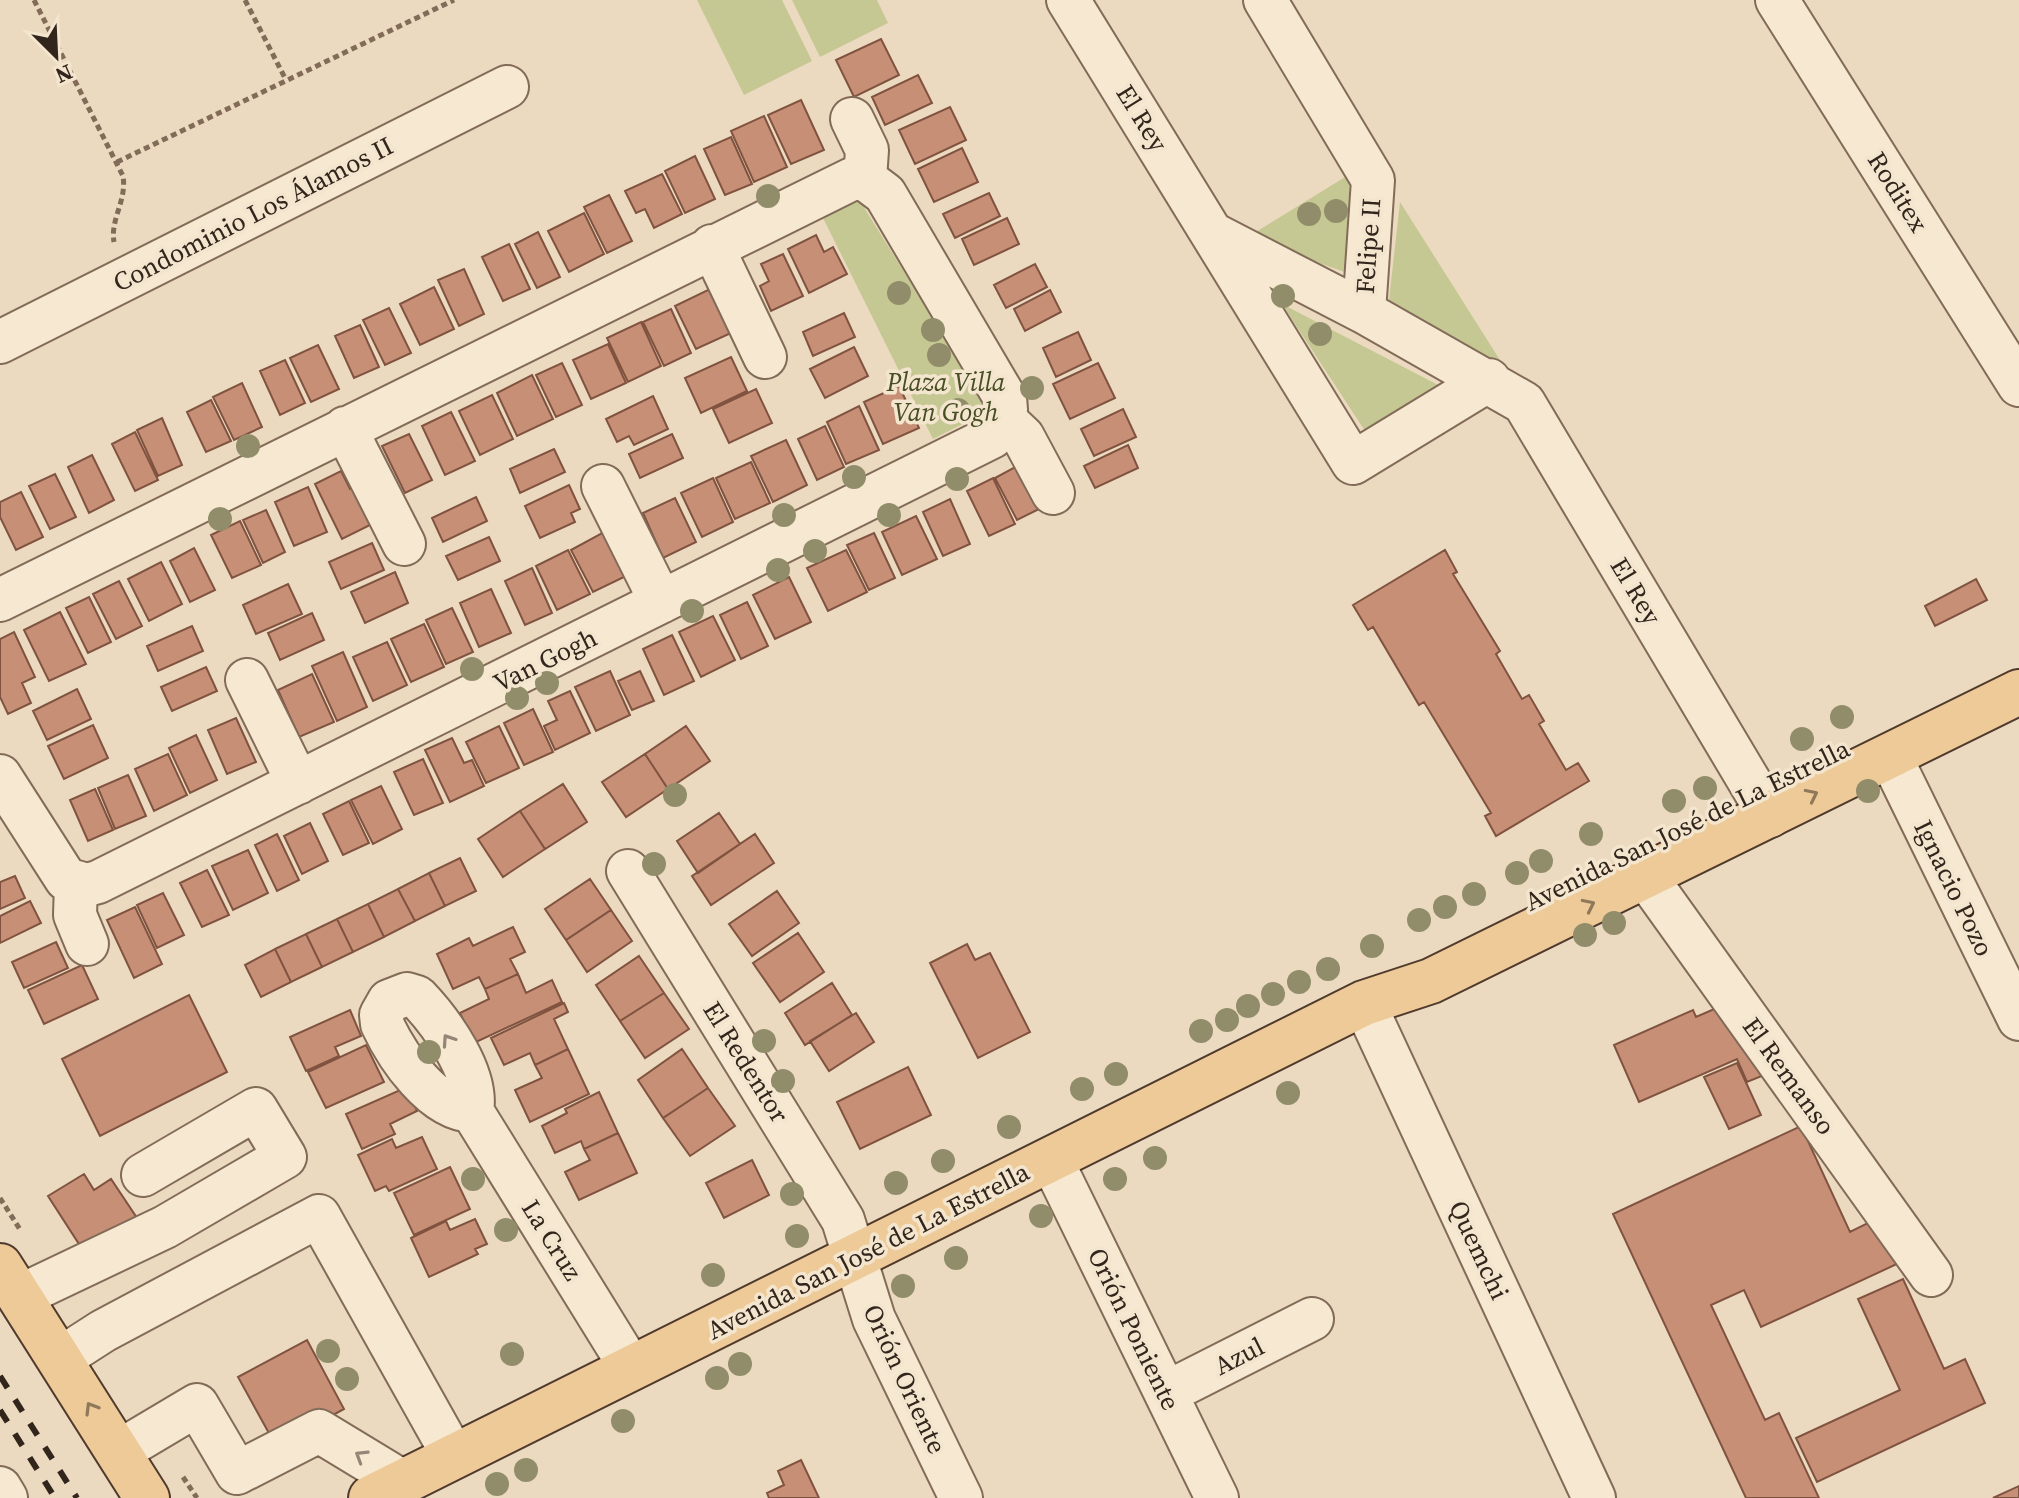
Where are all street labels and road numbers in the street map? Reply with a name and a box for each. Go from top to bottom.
street label: El Rey [1108,78,1177,159]
street label: Condominio Los Álamos II [107,128,399,300]
street label: Roditex [1859,145,1937,239]
street label: Felipe II [1347,197,1389,295]
street label: El Rey [1602,551,1670,632]
street label: Van Gogh [487,619,603,701]
street label: Avenida San José de La Estrella [1518,730,1856,920]
street label: Ignacio Pozo [1905,814,2003,962]
street label: El Redentor [694,994,798,1130]
street label: El Remanso [1734,1010,1844,1142]
street label: Avenida San José de La Estrella [700,1153,1036,1348]
street label: La Cruz [513,1193,591,1287]
street label: Quemchi [1440,1194,1518,1306]
street label: Orión Poniente [1079,1242,1189,1416]
street label: Orión Oriente [855,1298,955,1460]
street label: Azul [1208,1328,1271,1384]

